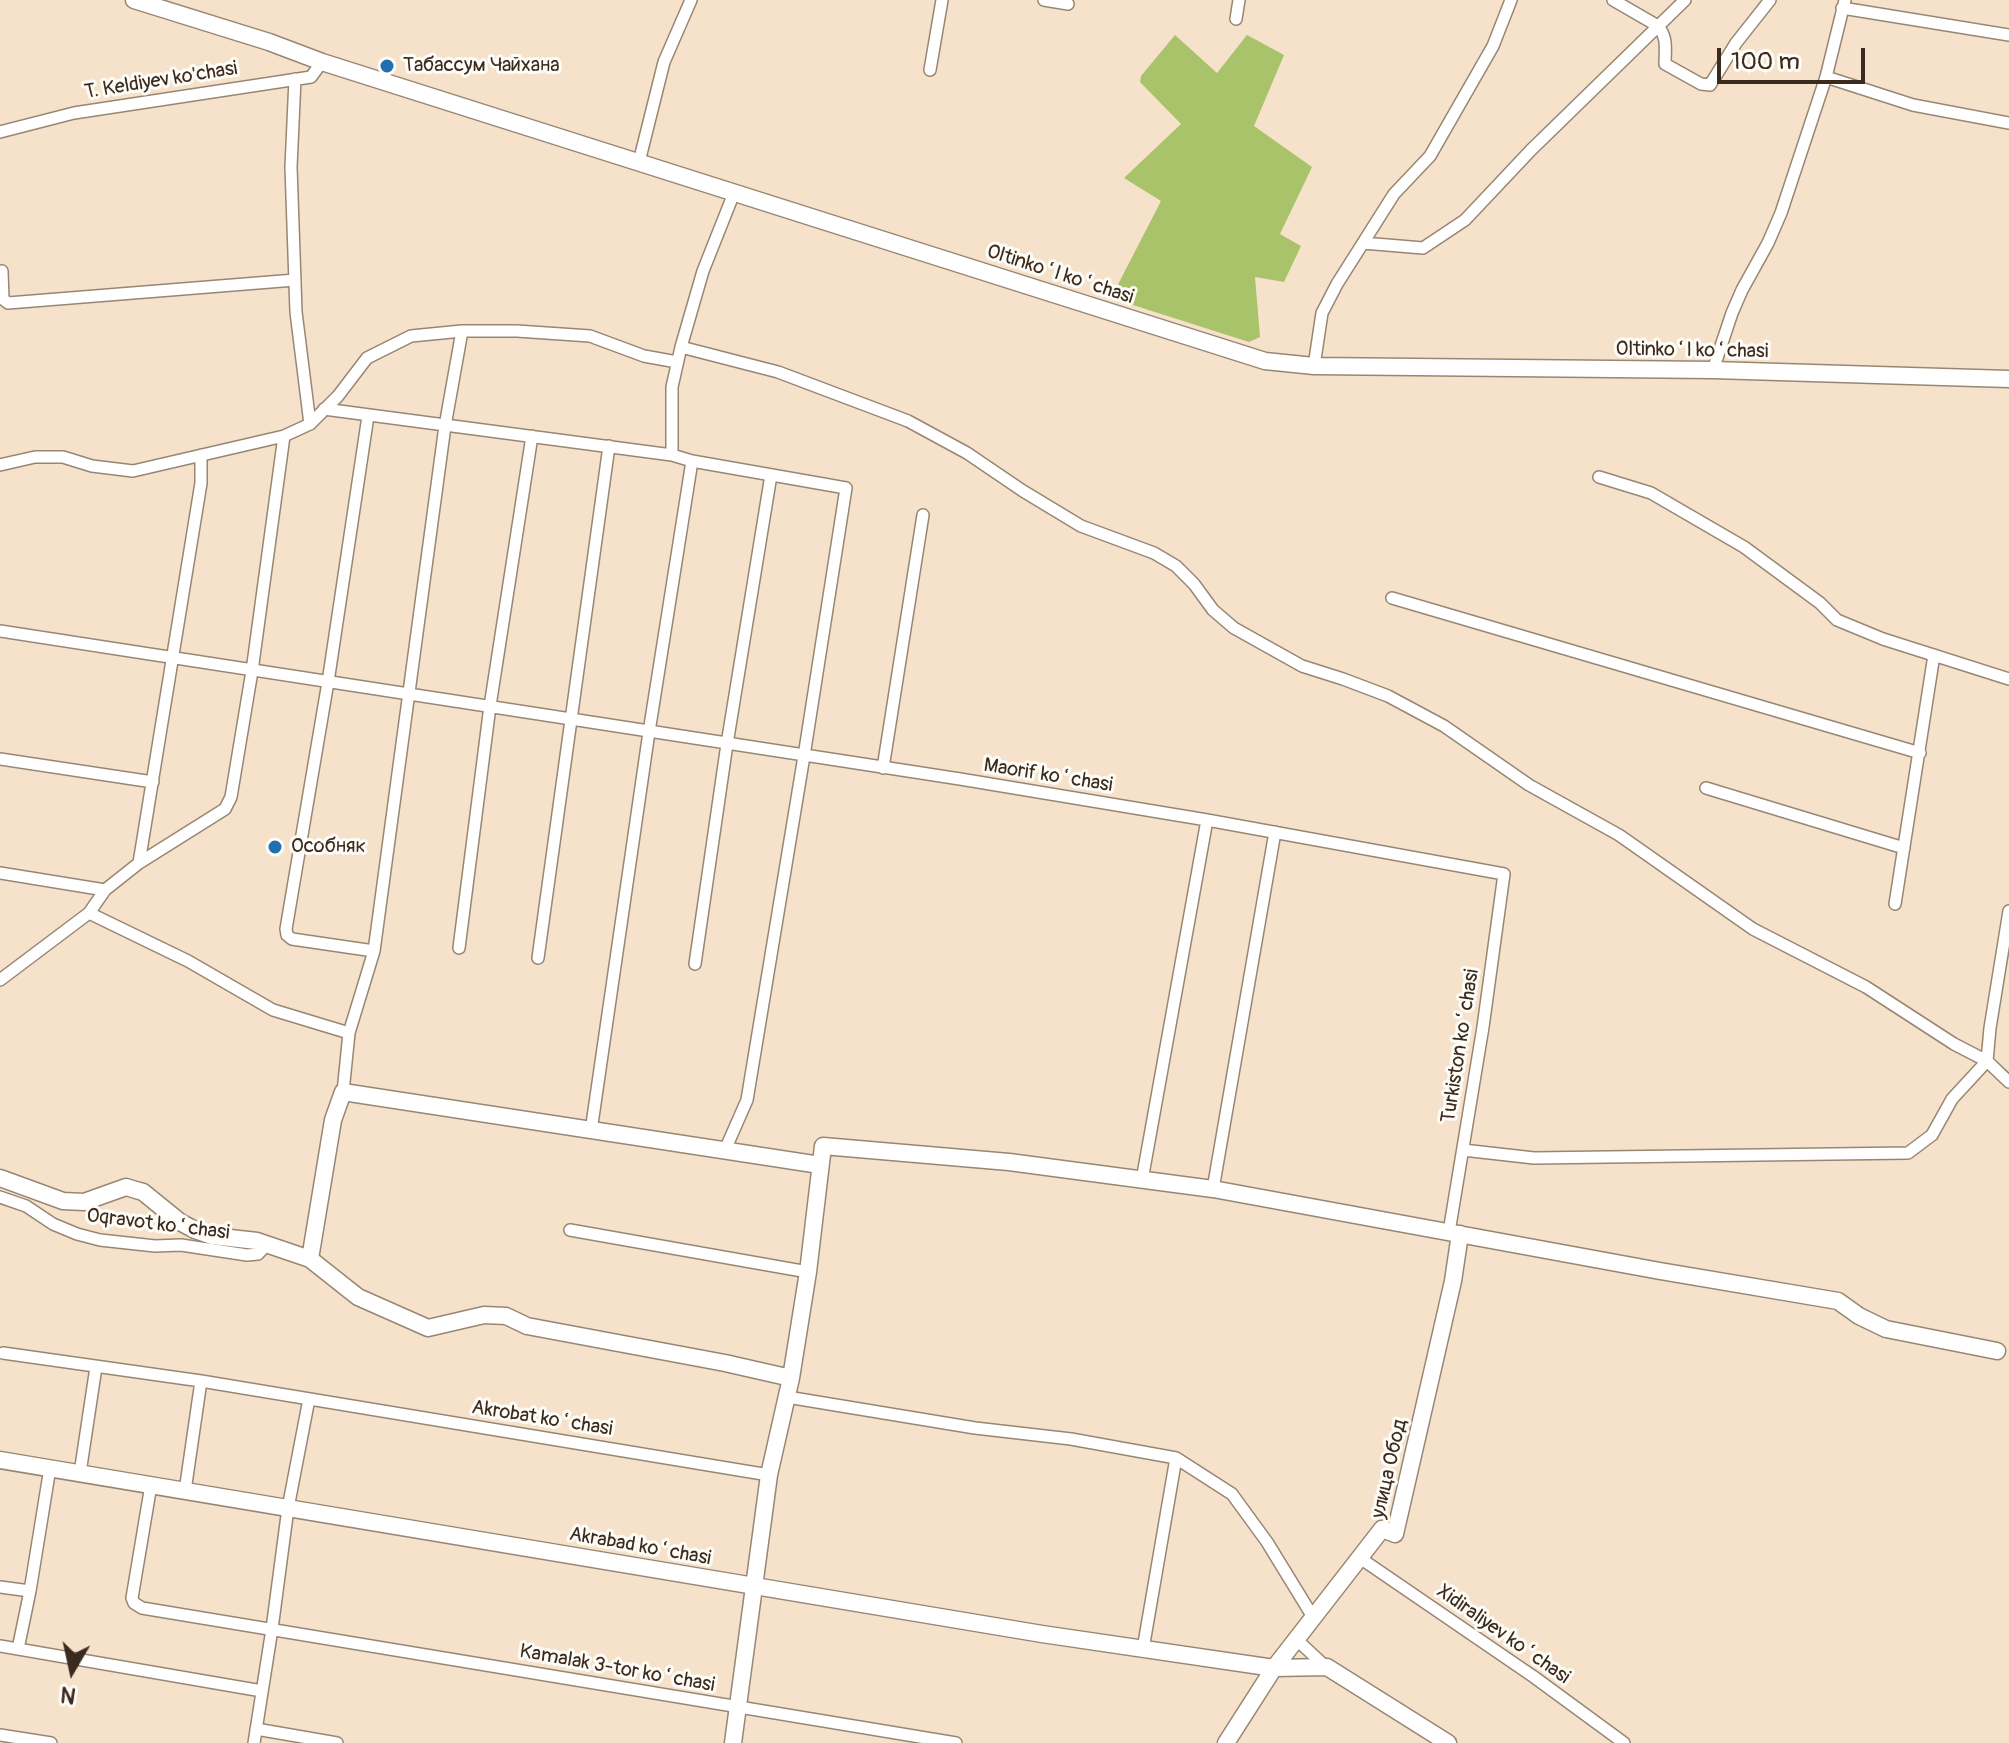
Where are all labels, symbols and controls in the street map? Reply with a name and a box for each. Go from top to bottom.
scale bar [1721,32,1869,82]
text: 100 m [1731,47,1800,76]
place label: Табассум Чайхана [403,54,559,78]
street label: T. Keldiyev ko'chasi [83,57,239,105]
marker: Табассум Чайхана [378,57,396,75]
street label: Oltinkoʻl koʻchasi [984,240,1136,310]
street label: Oltinkoʻl koʻchasi [1615,338,1769,364]
street label: Maorif koʻchasi [982,754,1114,798]
place label: Особняк [291,835,366,859]
marker: Особняк [266,838,284,856]
street label: Turkiston koʻchasi [1437,967,1485,1125]
street label: Oqravot koʻchasi [85,1204,231,1246]
street label: Akrobat koʻchasi [470,1396,614,1442]
street label: улица Обод [1367,1417,1413,1521]
street label: Akrabad koʻchasi [567,1523,713,1571]
street label: Xidiraliyev koʻchasi [1432,1580,1574,1690]
north arrow [32,1631,112,1711]
street label: Kamalak 3-tor koʻchasi [518,1640,716,1698]
text: N [59,1680,78,1710]

